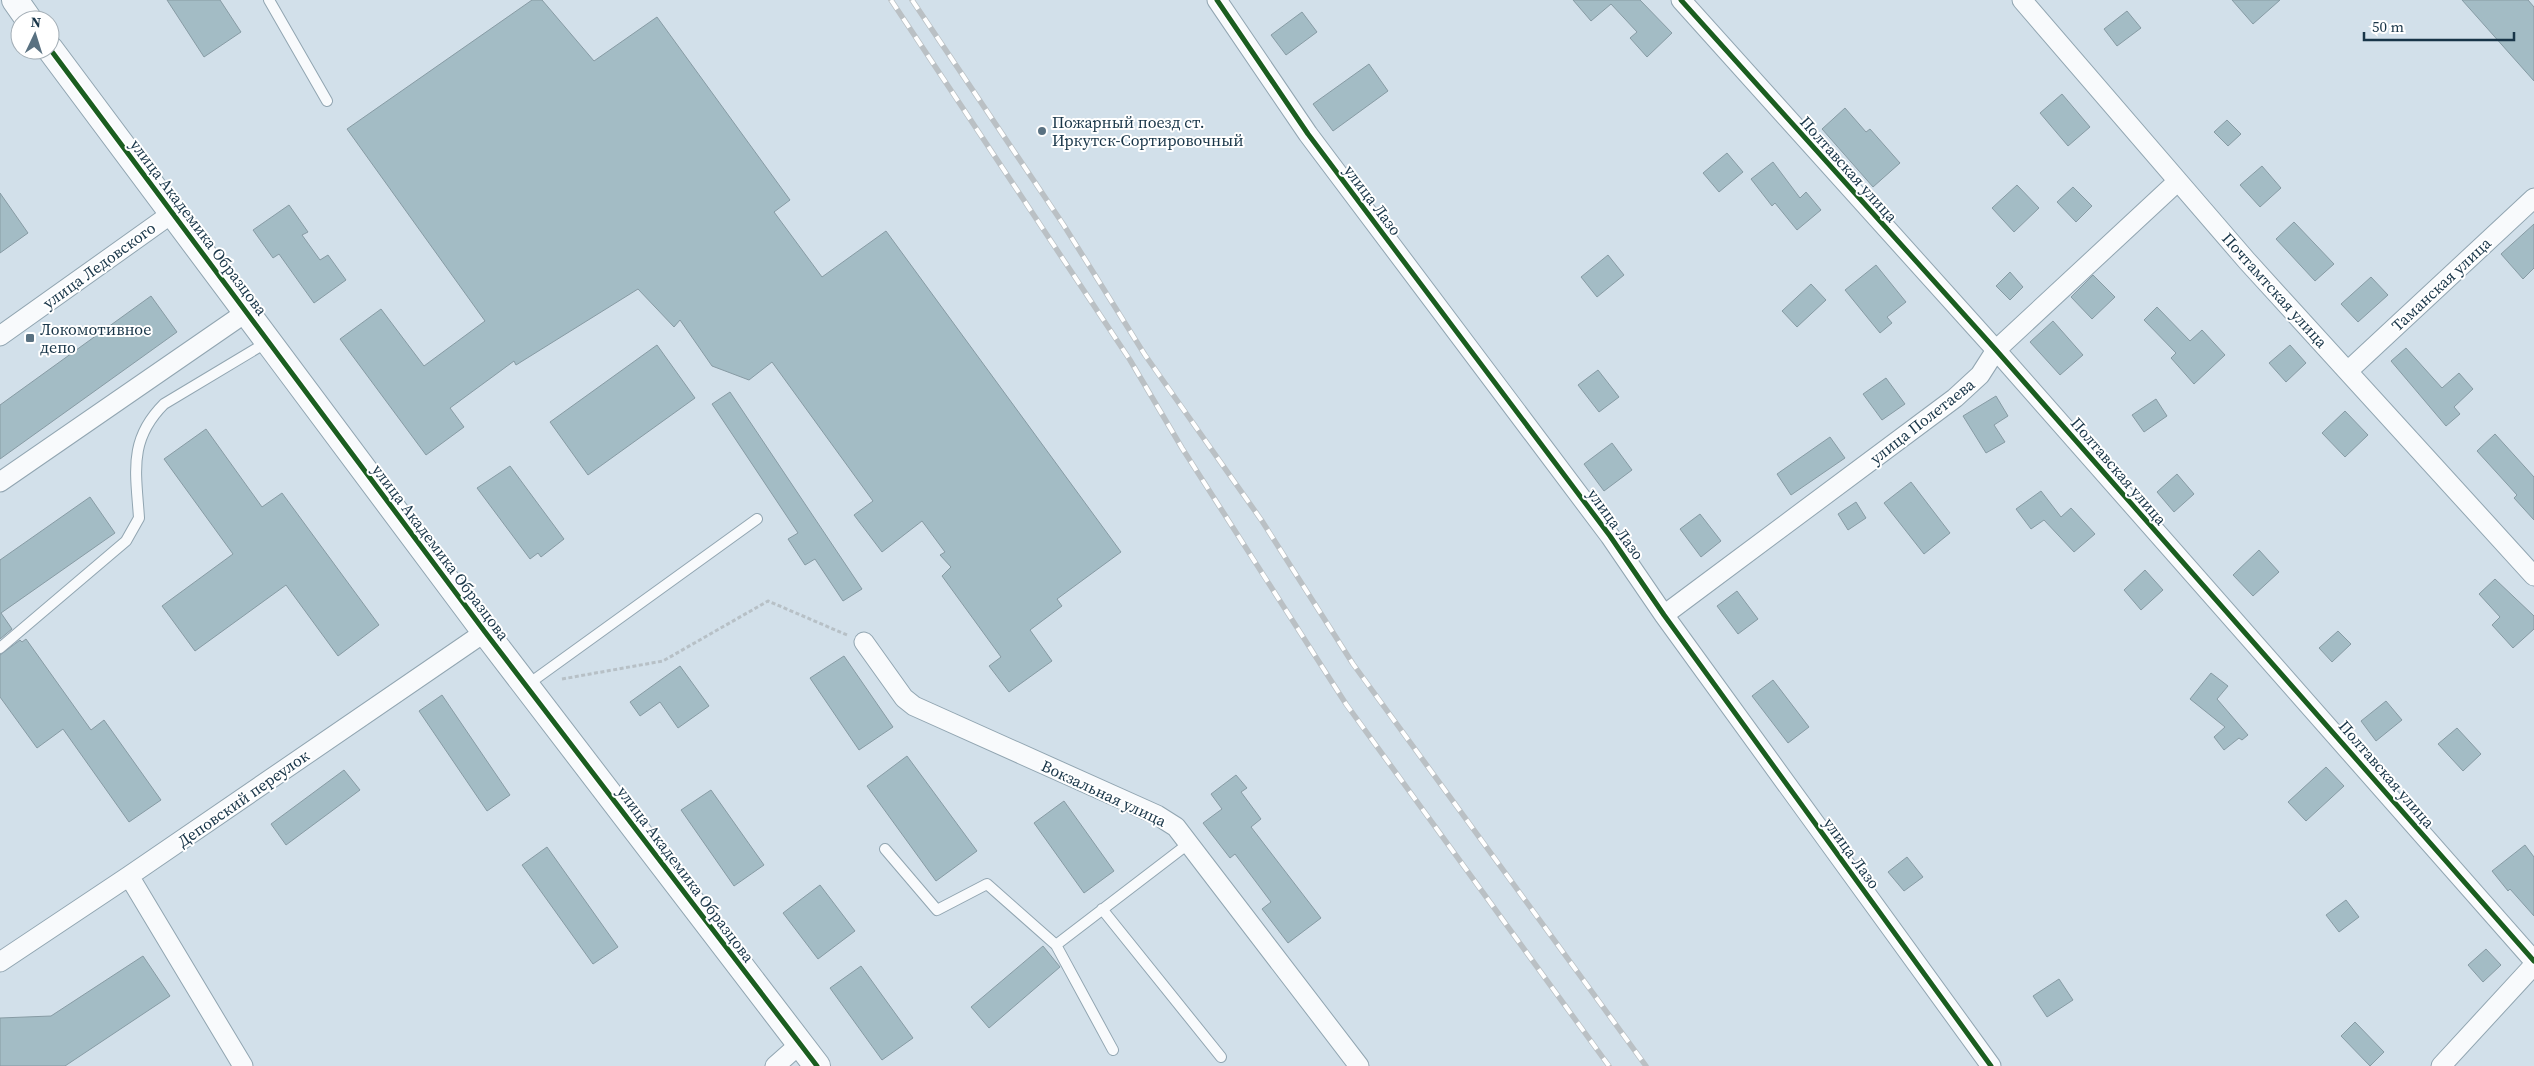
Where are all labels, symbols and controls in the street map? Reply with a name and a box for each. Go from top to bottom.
north arrow [10,10,60,60]
scale bar [2364,10,2514,42]
text: N [30,12,42,32]
text: 50 m [2372,16,2404,37]
place label: Пожарный поезд ст. Иркутск-Сортировочный [1052,111,1244,151]
street label: Полтавская улица [1795,111,1903,228]
marker: Пожарный поезд ст. Иркутск-Сортировочный [1036,125,1048,137]
street label: улица Академика Образцова [125,134,273,320]
street label: улица Лазо [1339,160,1407,240]
street label: улица Ледовского [38,216,160,313]
street label: Почтамтская улица [2217,228,2333,353]
street label: Таманская улица [2386,231,2496,336]
place label: Локомотивное депо [40,318,151,358]
marker: Локомотивное депо [24,332,36,344]
street label: улица Полетаева [1865,372,1980,469]
street label: Полтавская улица [2066,412,2173,530]
street label: улица Академика Образцова [367,459,515,645]
street label: улица Лазо [1583,484,1650,564]
street label: Полтавская улица [2334,715,2441,833]
street label: Деповский переулок [173,744,313,852]
street label: Вокзальная улица [1038,754,1171,832]
street label: улица Академика Образцова [612,781,760,967]
street label: улица Лазо [1819,813,1886,893]

